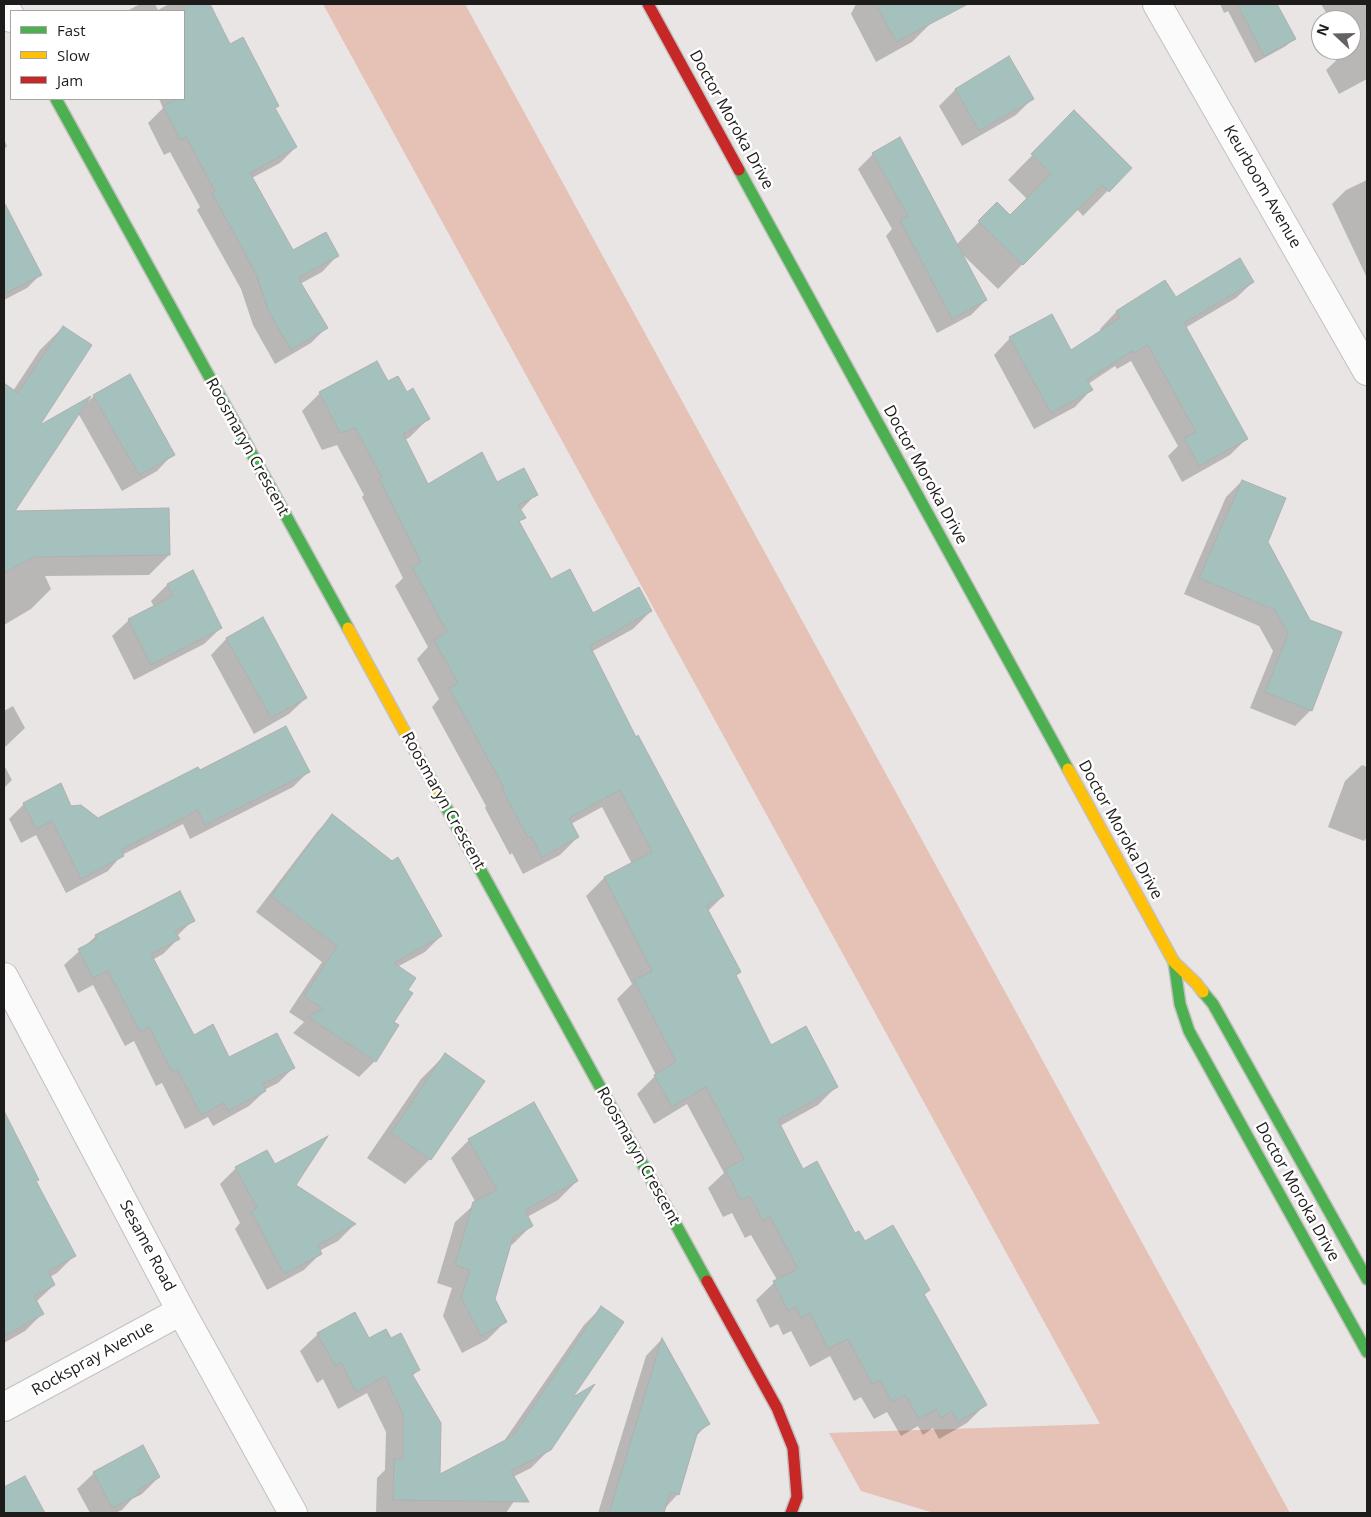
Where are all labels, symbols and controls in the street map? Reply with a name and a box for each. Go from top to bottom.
legend [10,10,185,100]
north arrow [1311,10,1361,60]
text: Fast [57,20,86,40]
text: N [1312,21,1333,39]
text: Slow [57,45,90,65]
street label: Doctor Moroka Drive [685,47,777,193]
text: Jam [57,70,83,90]
street label: Keurboom Avenue [1219,122,1305,252]
street label: Roosmaryn Crescent [201,375,293,519]
street label: Doctor Moroka Drive [879,402,971,548]
street label: Roosmaryn Crescent [397,729,489,873]
street label: Doctor Moroka Drive [1074,757,1166,903]
street label: Roosmaryn Crescent [592,1084,684,1228]
street label: Doctor Moroka Drive [1251,1119,1343,1265]
street label: Sesame Road [115,1197,179,1295]
street label: Rockspray Avenue [29,1318,157,1400]

